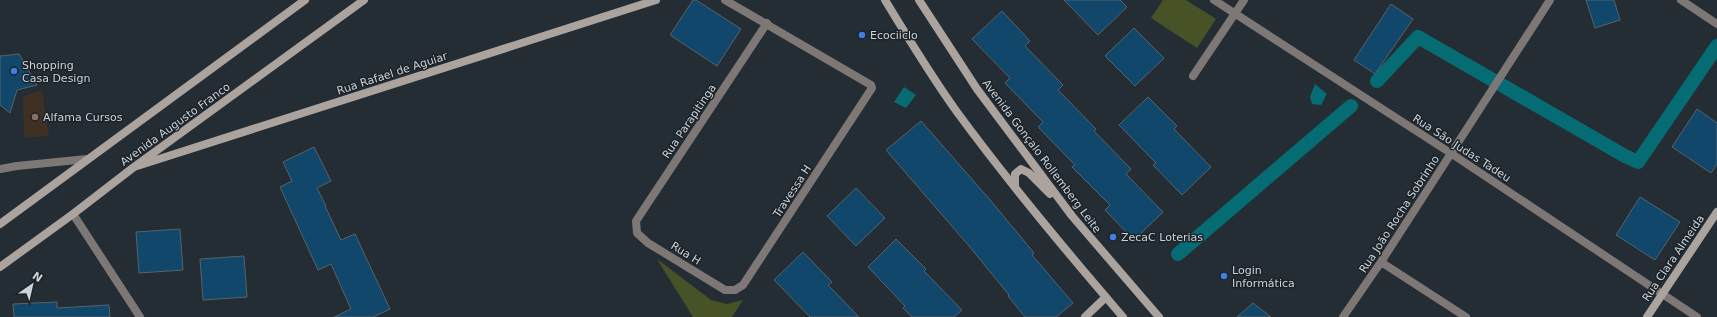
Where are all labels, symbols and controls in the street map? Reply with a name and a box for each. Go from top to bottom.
place label: Ecociiclo [870,29,918,42]
marker: Ecociiclo [857,30,867,40]
street label: Rua Rafael de Aguiar [335,49,450,98]
place label: Shopping Casa Design [22,59,90,85]
marker: Shopping Casa Design [9,66,19,76]
street label: Avenida Gonçalo Rollemberg Leite [980,77,1104,236]
street label: Avenida Augusto Franco [118,80,233,169]
street label: Rua Parapitinga [660,82,719,161]
place label: Alfama Cursos [43,111,123,124]
marker: Alfama Cursos [30,112,40,122]
street label: Rua São Judas Tadeu [1410,112,1513,185]
street label: Rua João Rocha Sobrinho [1357,153,1442,275]
street label: Travessa H [770,163,814,221]
street label: Rua Clara Almeida [1640,213,1707,304]
place label: ZecaC Loterias [1121,231,1203,244]
marker: ZecaC Loterias [1108,232,1118,242]
street label: Rua H [668,239,703,268]
place label: Login Informática [1232,264,1295,290]
north arrow [12,265,52,305]
text: N [30,269,45,285]
marker: Login Informática [1219,271,1229,281]

